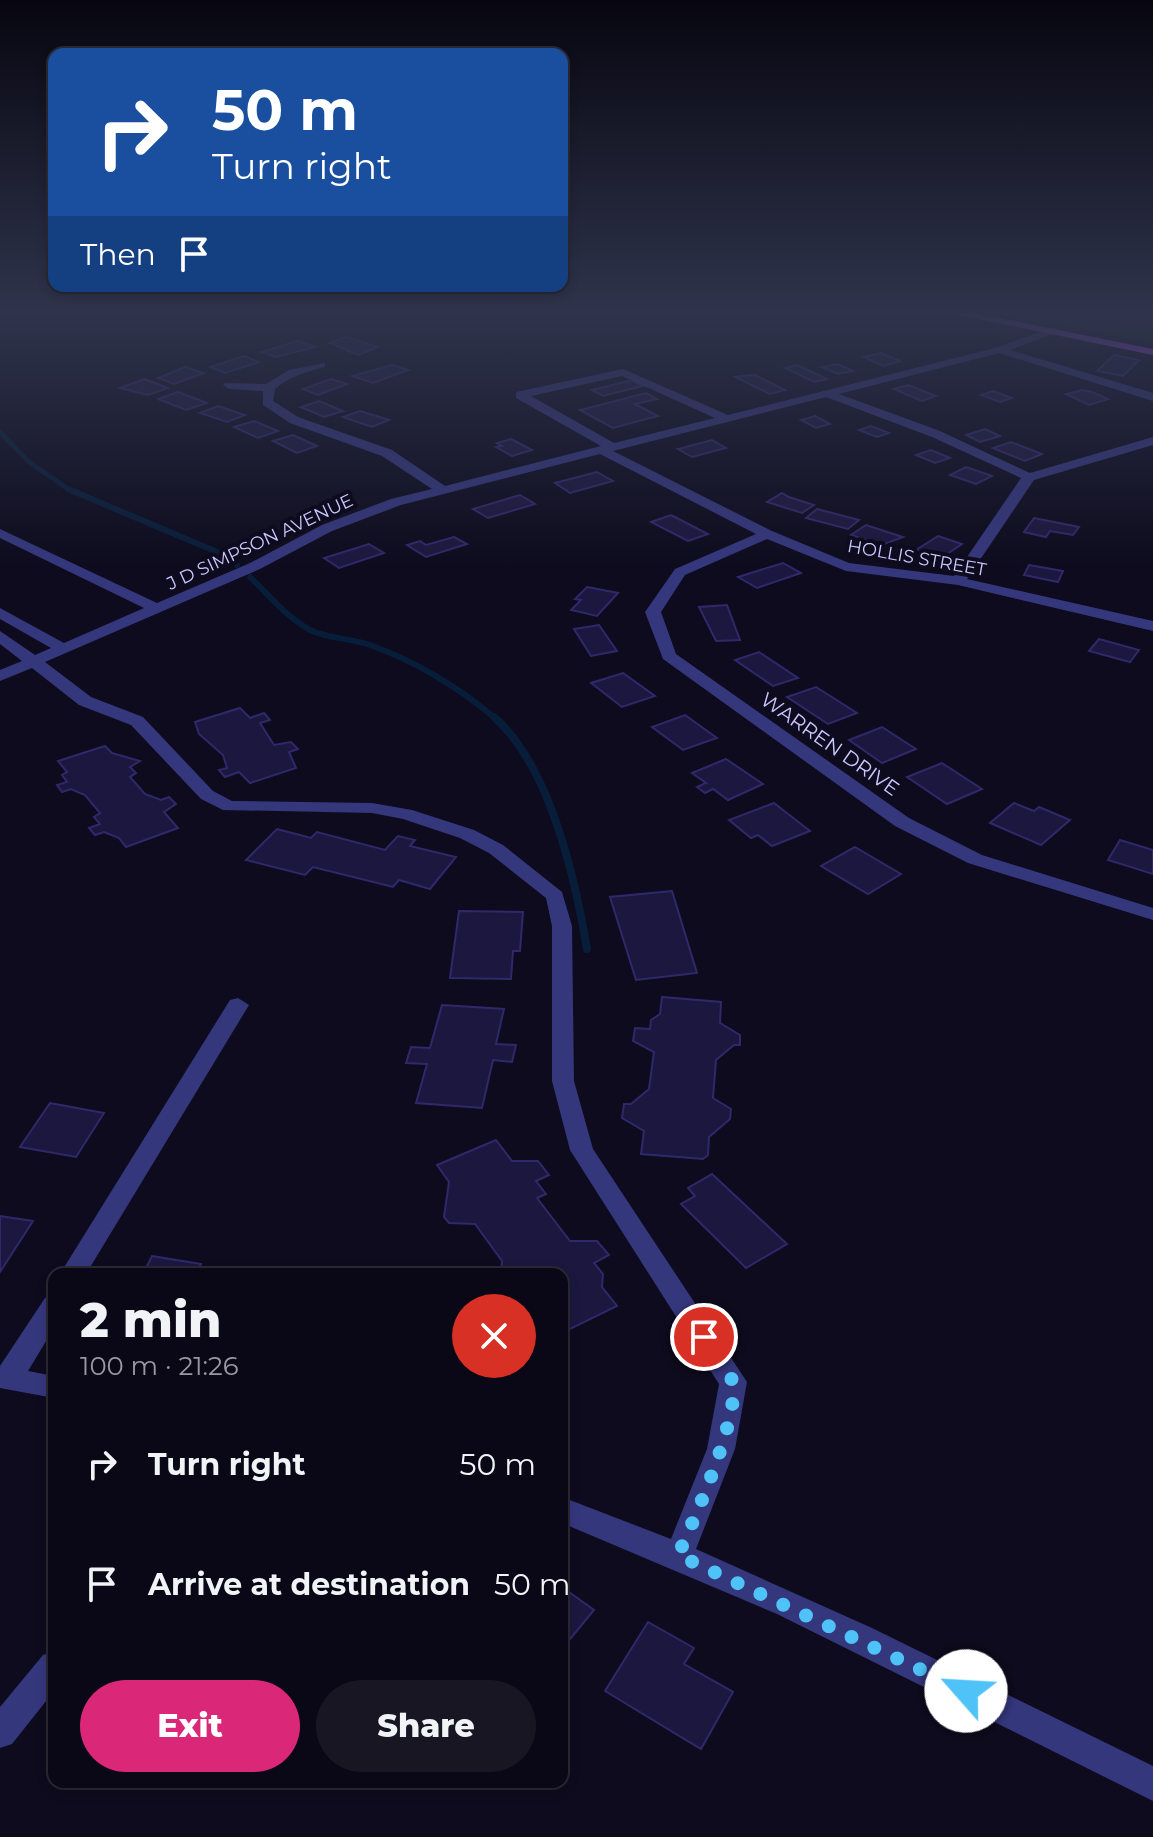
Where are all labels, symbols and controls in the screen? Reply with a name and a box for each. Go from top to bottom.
text: 50 m [212,76,358,144]
icon: right [80,80,184,184]
text: Turn right [212,144,392,188]
icon: arrive [172,232,216,276]
text: Then [80,236,156,273]
street label: J D SIMPSON AVENUE [162,489,357,595]
street label: HOLLIS STREET [846,535,989,581]
street label: WARREN DRIVE [756,687,904,801]
text: 2 min [80,1291,221,1349]
button: close [452,1294,536,1378]
pin [670,1303,738,1371]
icon: arrive [682,1315,726,1359]
text: 100 m · 21:26 [80,1350,239,1382]
icon: right [80,1442,124,1486]
text: Turn right [148,1446,305,1483]
text: 50 m [459,1446,536,1483]
icon: arrive [80,1562,124,1606]
text: Arrive at destination [148,1566,470,1603]
text: 50 m [494,1566,571,1603]
position arrow [924,1649,1008,1733]
button: Exit [80,1680,300,1772]
button: Share [316,1680,536,1772]

